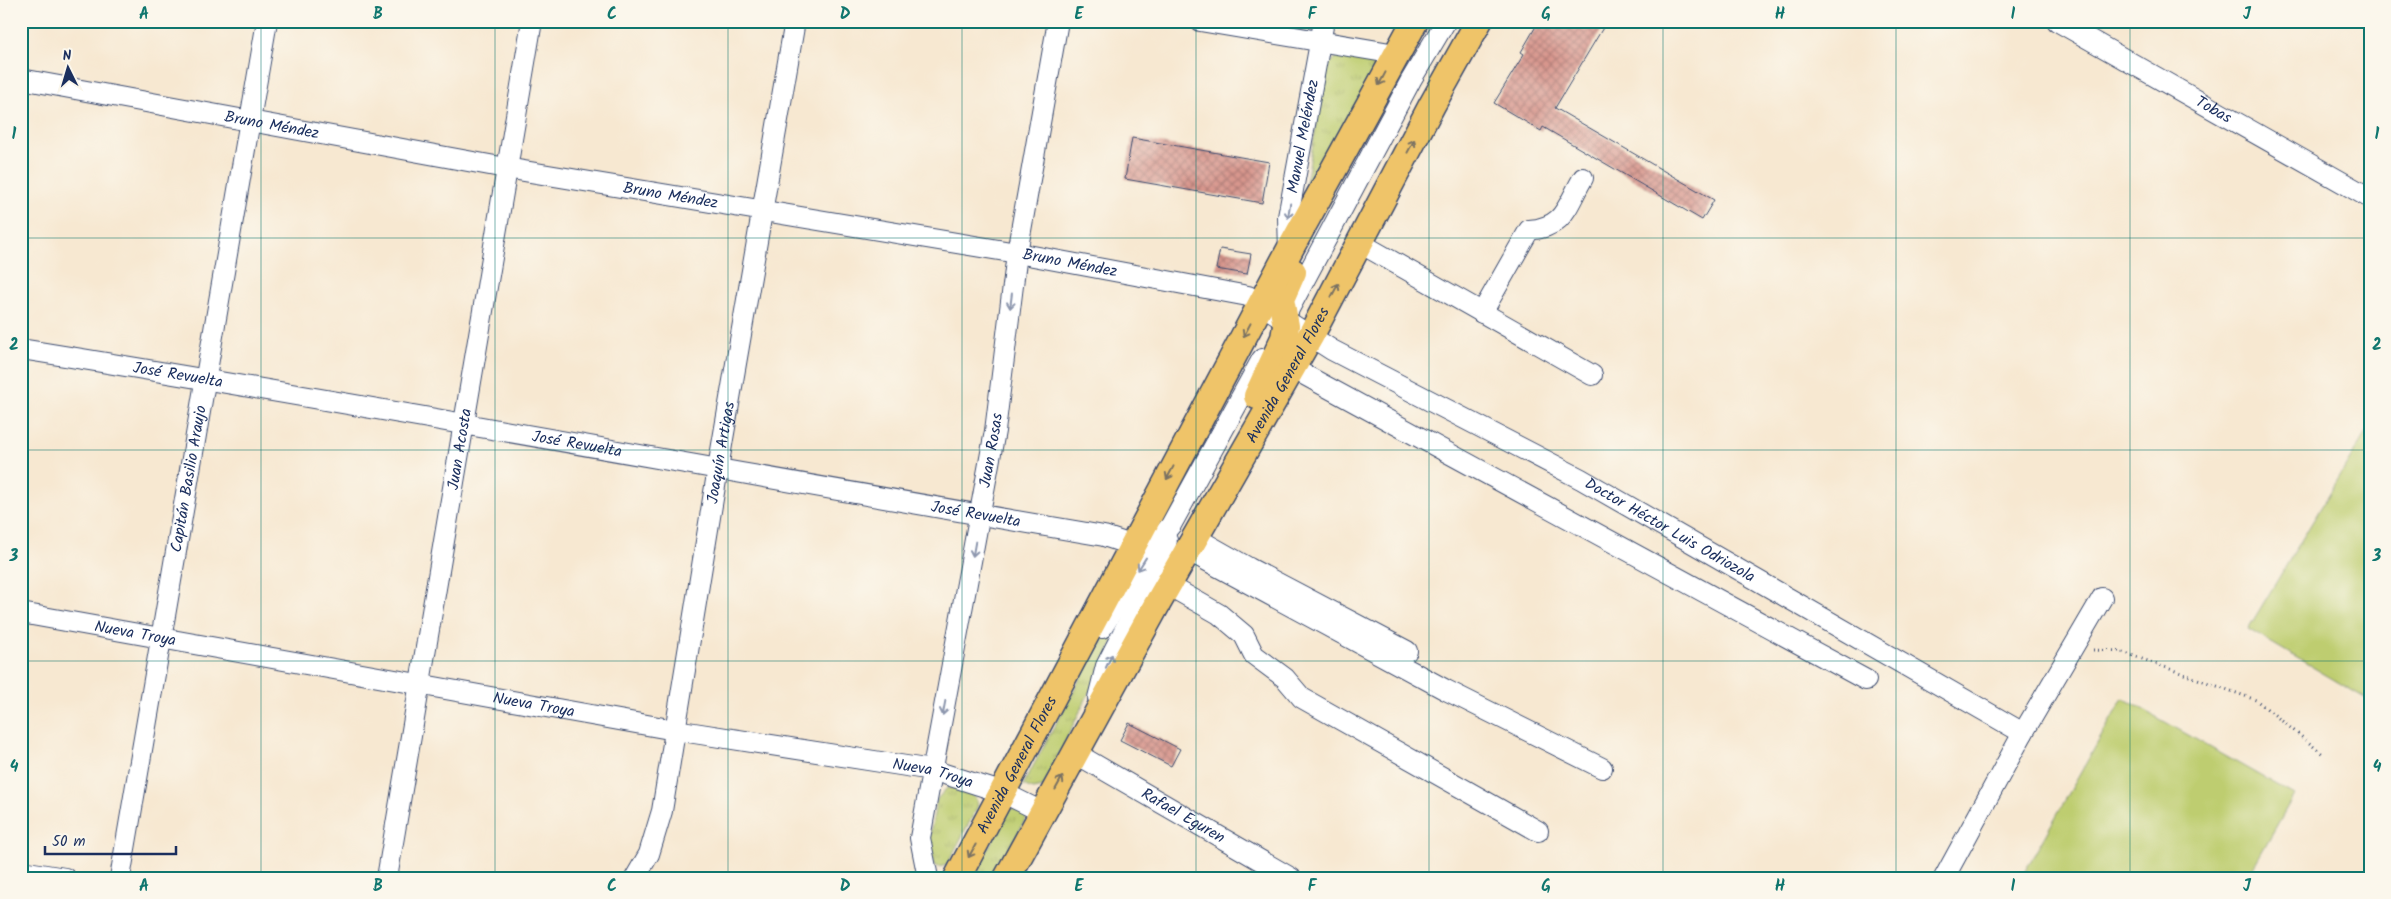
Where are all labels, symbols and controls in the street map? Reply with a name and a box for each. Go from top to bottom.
text: A [139,2,149,27]
text: B [373,2,383,27]
text: C [607,2,617,27]
text: D [840,2,851,27]
text: E [1075,2,1085,27]
text: F [1308,2,1318,27]
text: G [1541,2,1551,27]
text: H [1775,2,1785,27]
text: I [2011,2,2016,27]
text: J [2243,2,2252,27]
north arrow [42,42,92,92]
text: N [62,45,72,67]
one-way arrow [1377,71,1387,86]
street label: Manuel Meléndez [1280,77,1326,195]
street label: Tobas [2191,89,2237,130]
street label: Bruno Méndez [222,104,321,146]
text: 1 [12,122,17,147]
text: 1 [2375,122,2380,147]
one-way arrow [1406,138,1416,153]
street label: Bruno Méndez [621,175,720,216]
one-way arrow [1284,202,1294,218]
street label: Bruno Méndez [1021,242,1119,284]
one-way arrow [1330,282,1340,297]
one-way arrow [1006,293,1016,309]
street label: Avenida General Flores [1239,302,1336,448]
one-way arrow [1242,322,1252,337]
text: 2 [9,333,19,358]
text: 2 [2372,333,2382,358]
street label: José Revuelta [131,355,225,395]
street label: Joaquín Artigas [700,399,742,505]
street label: Capitán Basilio Araujo [164,403,213,554]
street label: Juan Acosta [440,406,479,492]
street label: Juan Rosas [972,411,1010,490]
street label: José Revuelta [530,424,624,464]
one-way arrow [1165,465,1175,480]
street label: Doctor Héctor Luis Odriozola [1580,471,1760,589]
street label: José Revuelta [929,494,1023,534]
one-way arrow [968,540,978,556]
text: 3 [9,544,19,569]
text: 3 [2372,544,2382,569]
one-way arrow [1136,557,1146,571]
street label: Nueva Troya [92,614,178,653]
one-way arrow [1105,654,1115,669]
street label: Nueva Troya [491,685,577,724]
street label: Avenida General Flores [970,691,1064,838]
one-way arrow [939,700,948,716]
street label: Nueva Troya [891,752,977,795]
text: 4 [10,755,19,780]
text: 4 [2373,755,2382,780]
one-way arrow [1054,776,1064,790]
street label: Rafael Eguren [1136,781,1230,850]
scale bar [45,824,176,856]
text: 50 m [52,830,86,854]
one-way arrow [967,843,976,858]
text: A [139,874,149,899]
text: B [373,874,383,899]
text: C [607,874,617,899]
text: D [840,874,851,899]
text: E [1075,874,1085,899]
text: F [1308,874,1318,899]
text: G [1541,874,1551,899]
text: H [1775,874,1785,899]
text: I [2011,874,2016,899]
text: J [2243,874,2252,899]

